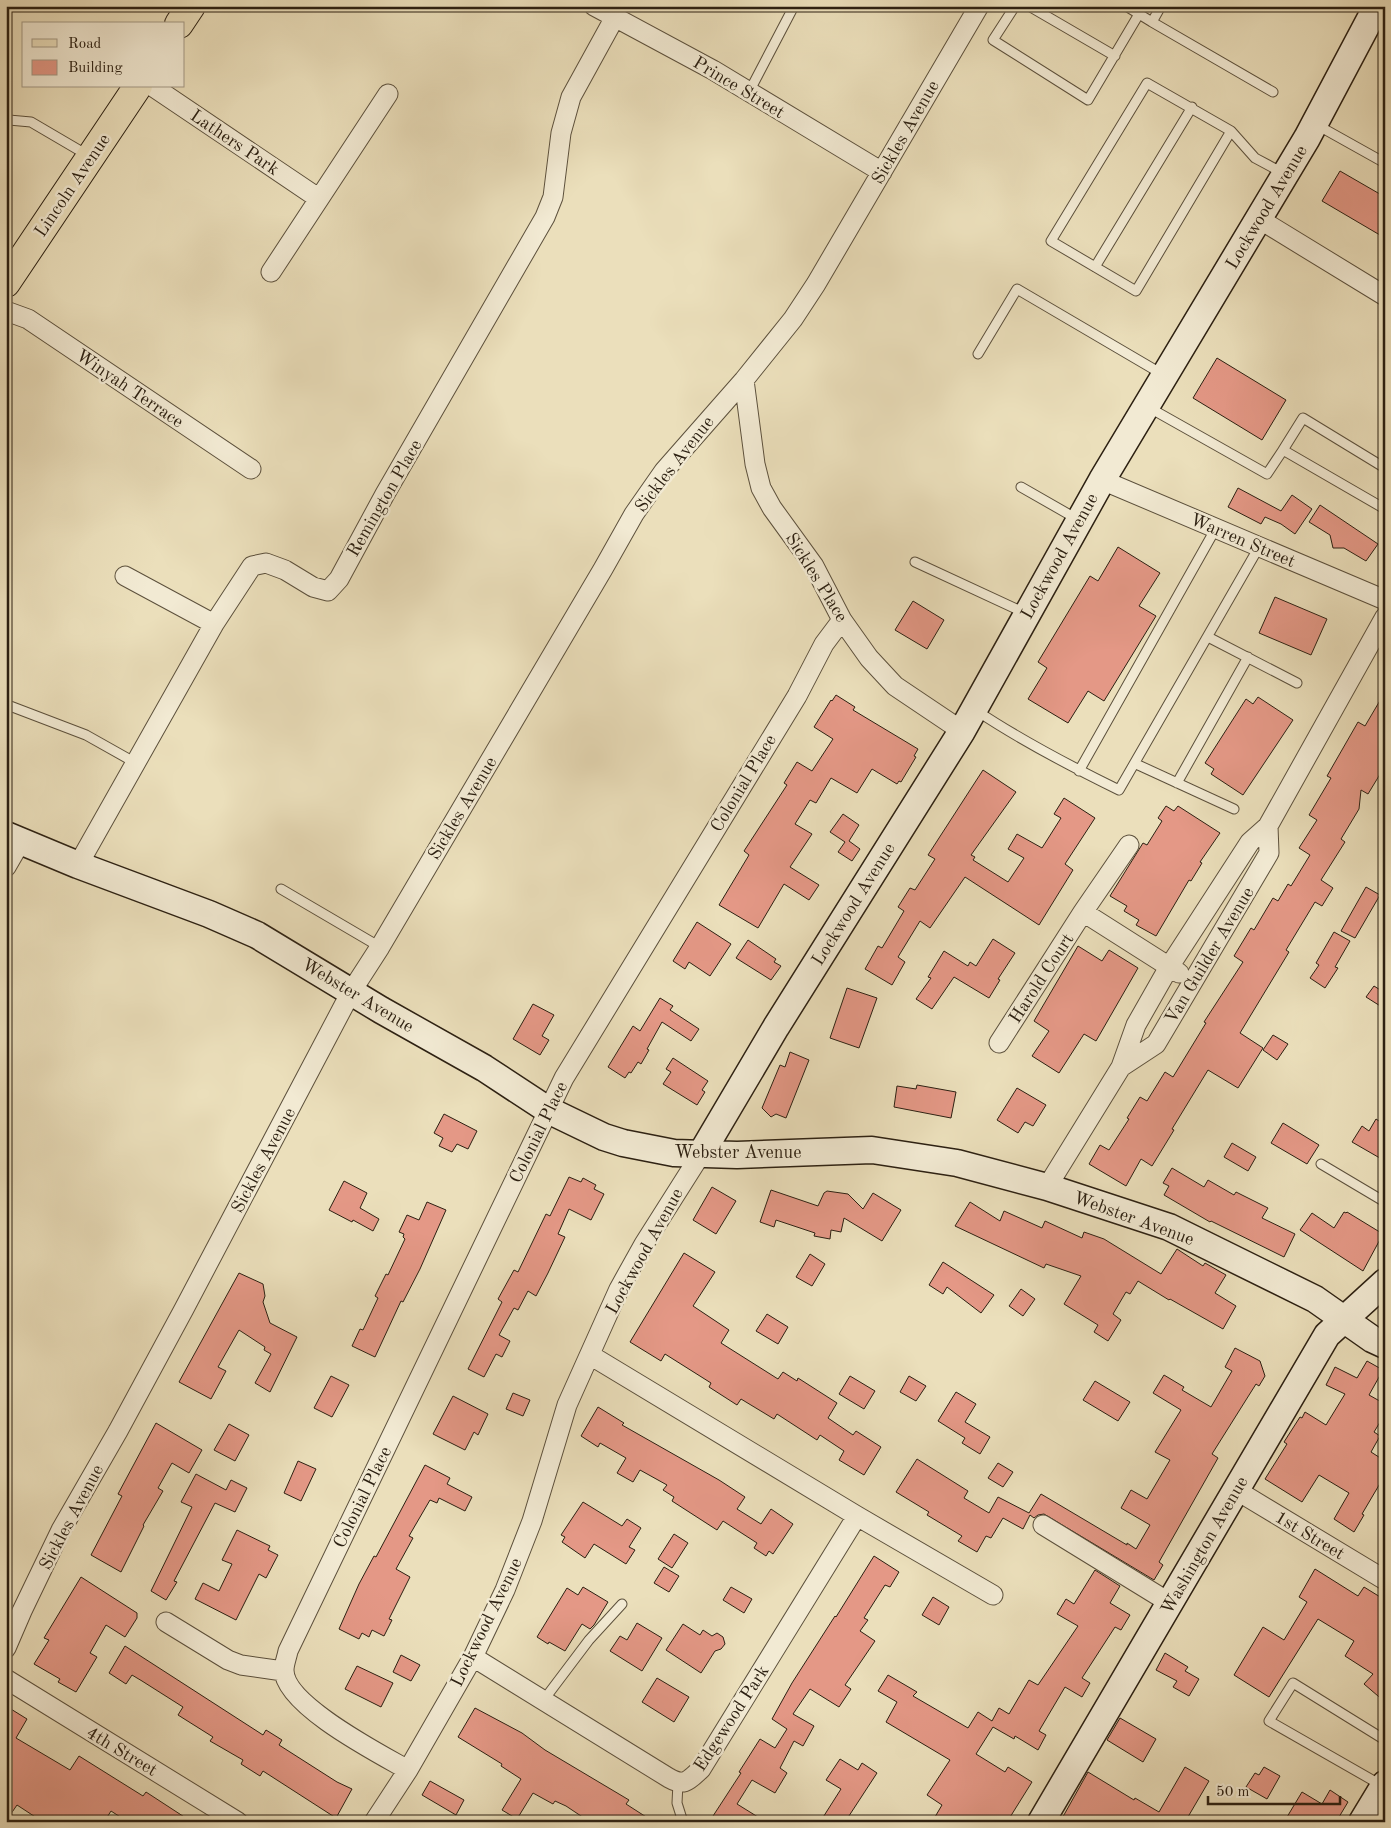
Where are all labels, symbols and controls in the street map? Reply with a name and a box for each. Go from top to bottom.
legend [22,22,185,88]
text: Road [68,37,102,52]
street label: Prince Street [690,54,787,122]
text: Building [68,61,123,76]
street label: Sickles Avenue [869,78,943,187]
street label: Lathers Park [187,107,282,179]
street label: Lincoln Avenue [32,131,114,240]
street label: Lockwood Avenue [1223,143,1311,272]
street label: Winyah Terrace [72,346,186,431]
street label: Sickles Avenue [632,413,718,516]
street label: Remington Place [344,437,426,560]
street label: Lockwood Avenue [1018,491,1102,622]
street label: Warren Street [1187,511,1298,571]
street label: Sickles Place [782,530,851,625]
street label: Colonial Place [708,732,780,835]
street label: Sickles Avenue [425,754,501,863]
street label: Lockwood Avenue [809,840,899,969]
street label: Van Guilder Avenue [1162,884,1258,1027]
street label: Harold Court [1006,930,1077,1027]
street label: Webster Avenue [298,955,417,1036]
street label: Colonial Place [507,1079,571,1186]
street label: Sickles Avenue [229,1105,299,1216]
street label: Webster Avenue [675,1144,801,1162]
street label: Lockwood Avenue [603,1186,687,1317]
street label: Webster Avenue [1071,1189,1196,1249]
street label: Colonial Place [331,1444,395,1551]
street label: Sickles Avenue [37,1462,107,1573]
street label: Washington Avenue [1158,1474,1252,1617]
street label: 1st Street [1272,1508,1347,1563]
street label: Lockwood Avenue [448,1555,526,1690]
street label: Edgewood Park [691,1662,773,1775]
street label: 4th Street [83,1724,160,1780]
scale bar [1208,1773,1341,1805]
text: 50 m [1216,1785,1250,1800]

